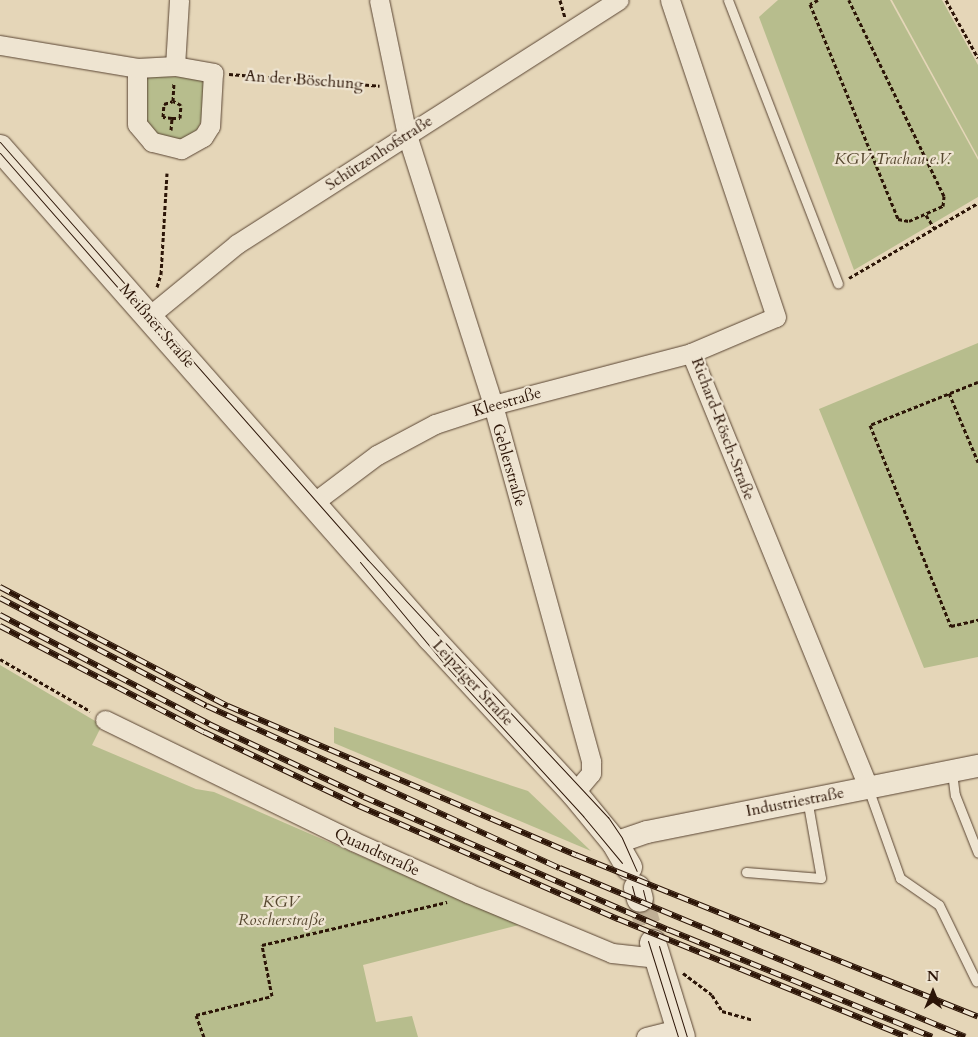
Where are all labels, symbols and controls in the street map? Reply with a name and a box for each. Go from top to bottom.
street label: An der Böschung [244,66,364,94]
street label: Schützenhofstraße [322,111,436,195]
park label: KGV Trachau e.V. [834,149,950,169]
street label: Meißner Straße [115,280,199,372]
street label: Richard-Rösch-Straße [687,355,759,503]
street label: Kleestraße [470,383,544,421]
street label: Geblerstraße [488,421,530,509]
street label: Leipziger Straße [428,636,518,730]
street label: Industriestraße [744,783,846,821]
street label: Quandtstraße [331,824,423,880]
park label: KGV Roscherstraße [238,892,324,930]
north arrow [908,967,958,1017]
text: N [927,967,939,986]

